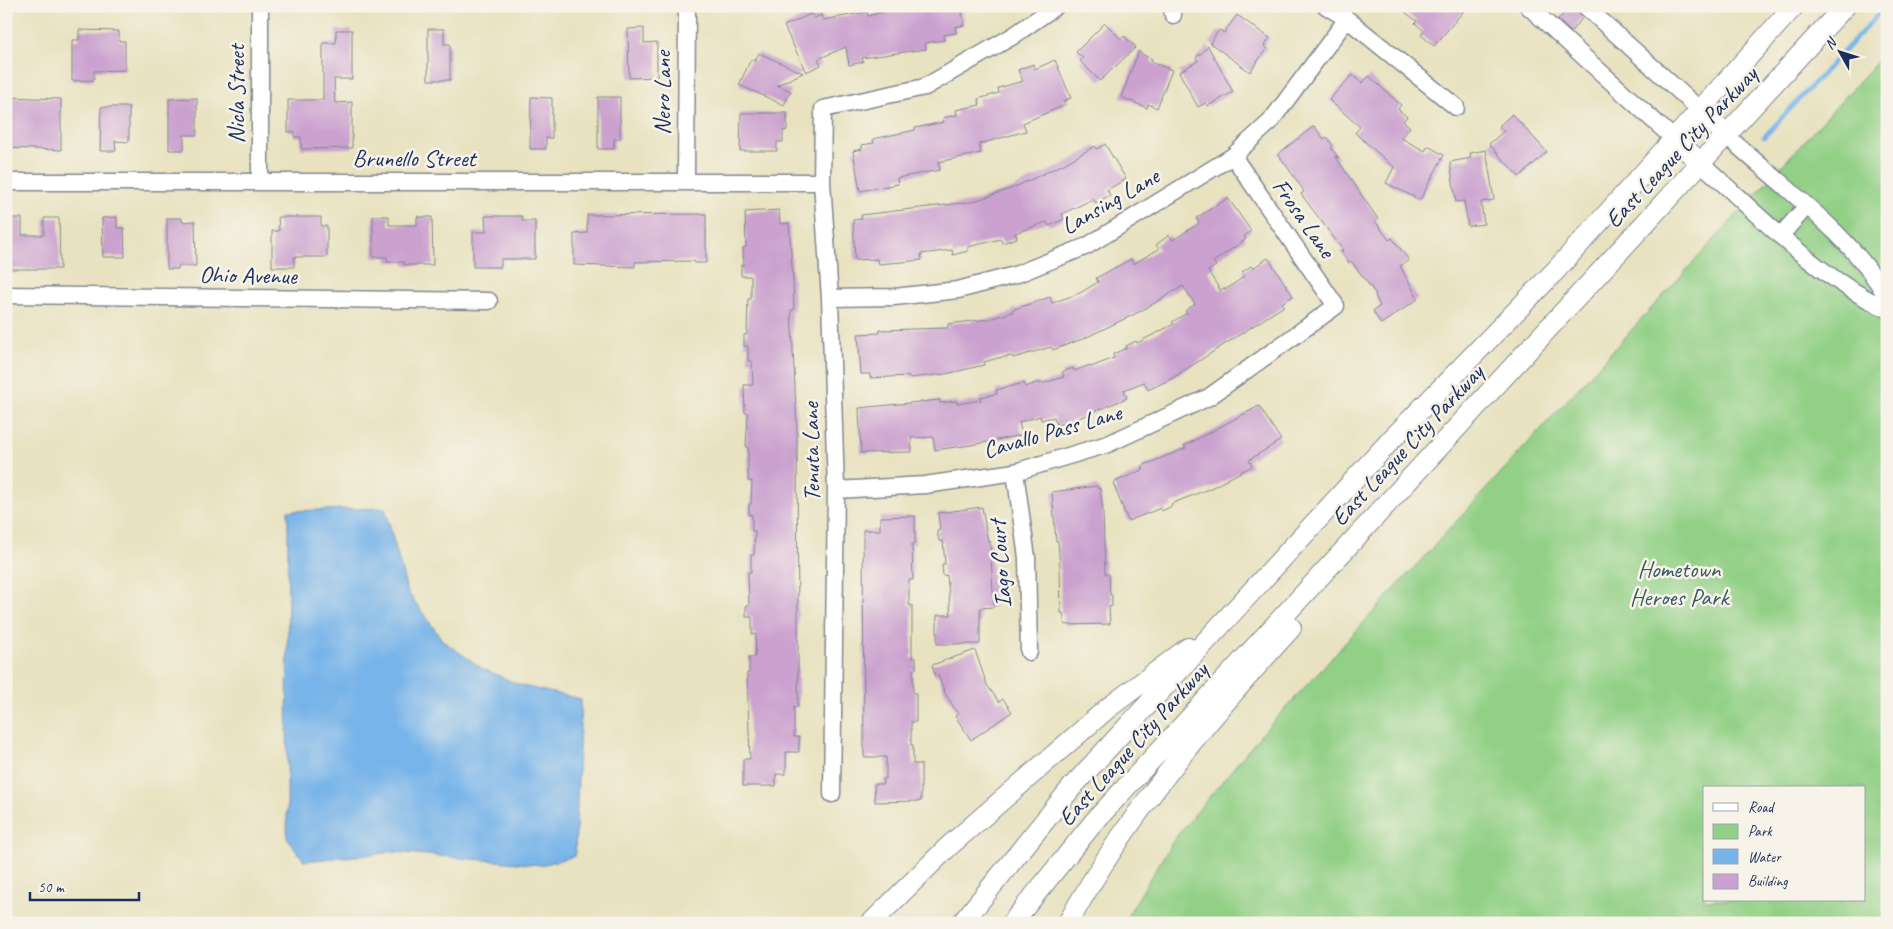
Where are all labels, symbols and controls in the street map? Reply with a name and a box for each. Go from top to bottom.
north arrow [1816,28,1866,78]
text: N [1821,34,1841,53]
street label: Nicla Street [221,42,251,144]
street label: Nero Lane [647,49,677,135]
street label: East League City Parkway [1598,59,1765,234]
street label: Brunello Street [353,143,477,173]
street label: Lansing Lane [1056,160,1166,241]
street label: Frosa Lane [1266,173,1343,265]
street label: Ohio Avenue [199,259,299,291]
street label: East League City Parkway [1324,357,1491,532]
street label: Cavallo Pass Lane [979,396,1127,465]
street label: Tenuta Lane [795,400,827,502]
street label: Iago Court [982,516,1018,609]
park label: Hometown Heroes Park [1630,554,1730,612]
street label: East League City Parkway [1052,655,1216,832]
legend [1703,786,1866,902]
text: Road [1748,798,1775,817]
text: Park [1748,822,1773,841]
text: Water [1748,848,1782,867]
scale bar [30,869,139,901]
text: Building [1748,872,1788,891]
text: 50 m [38,878,65,897]

